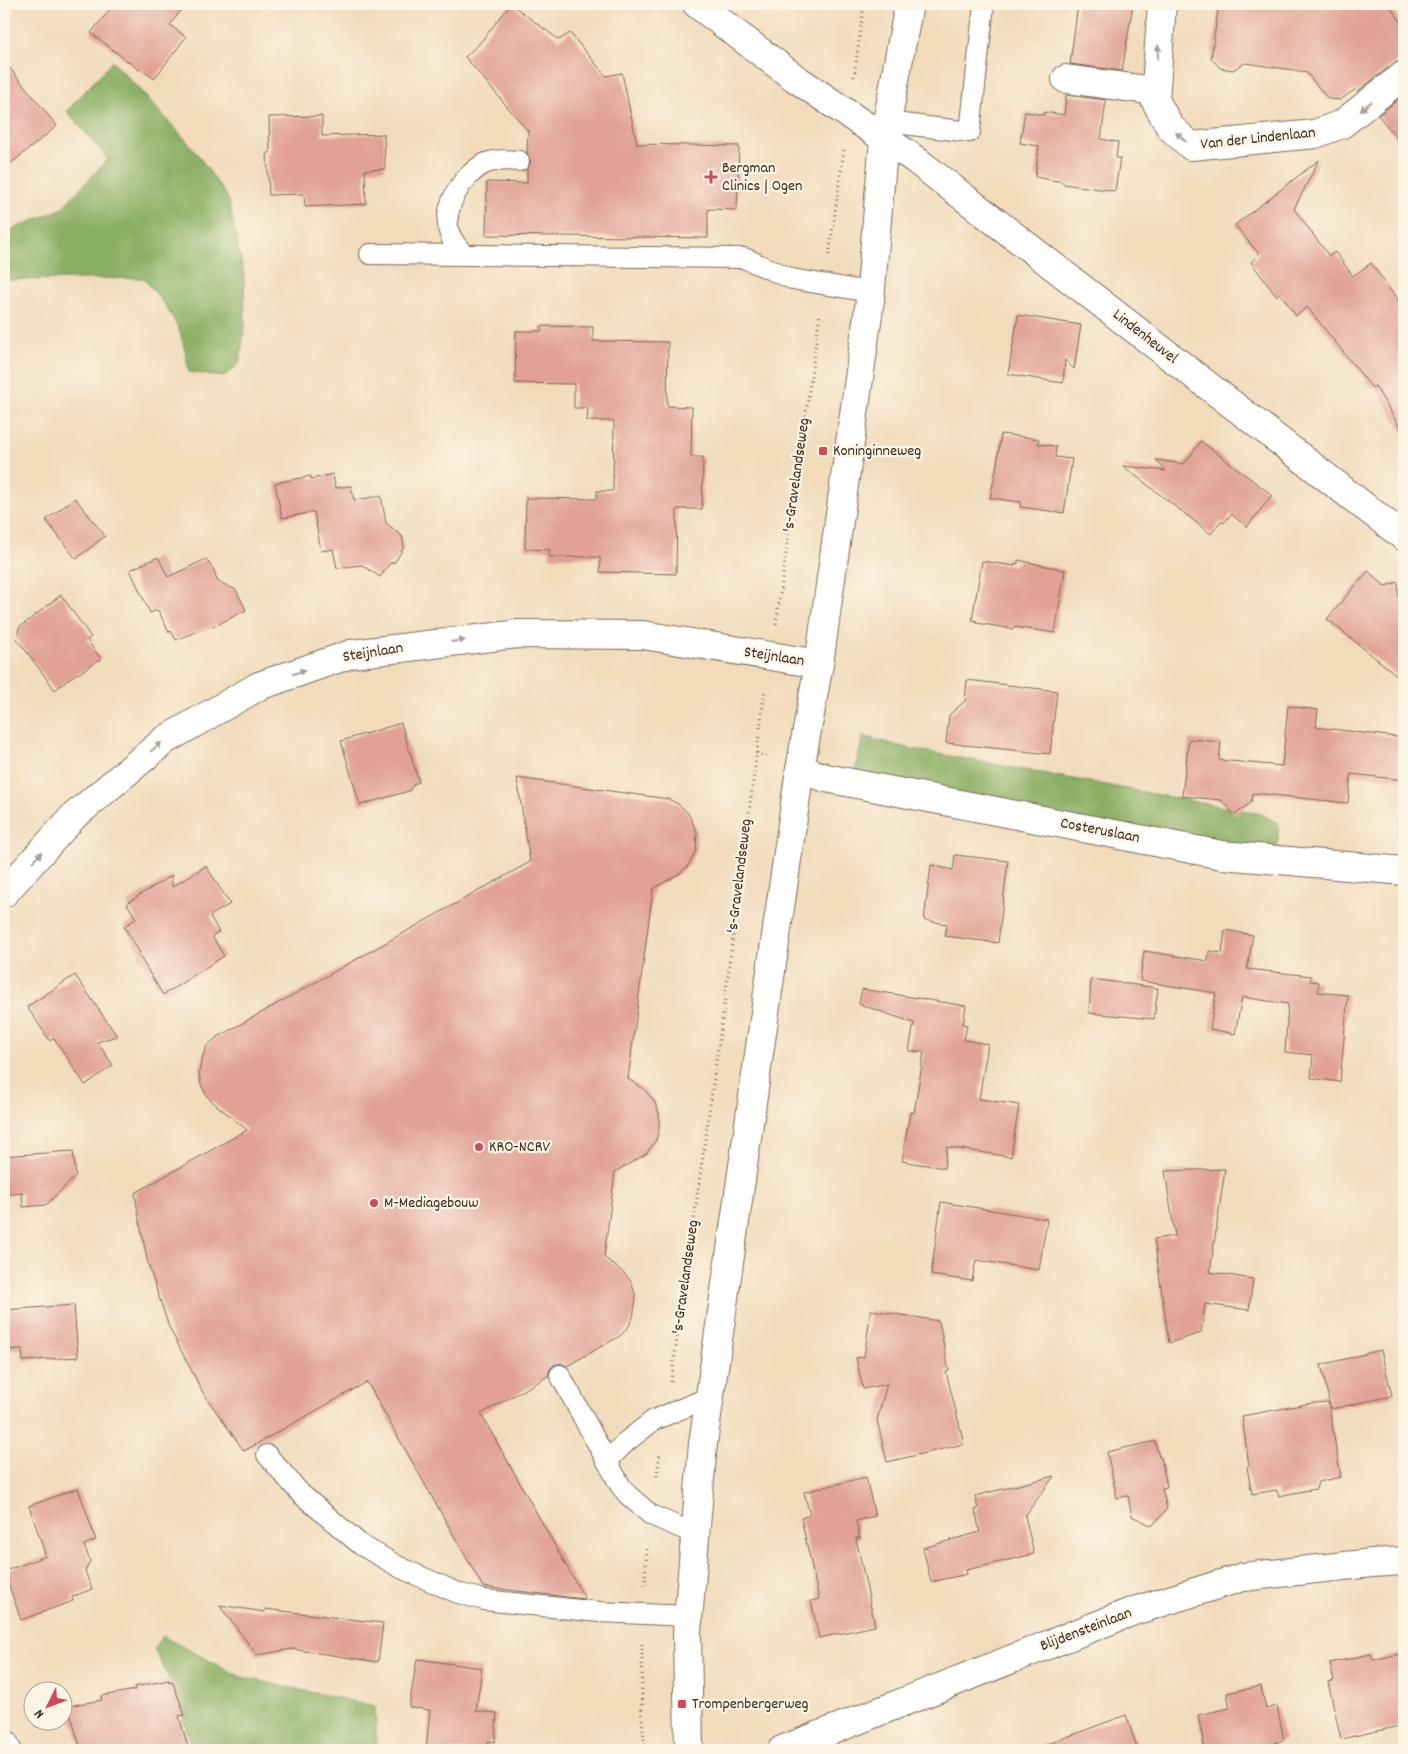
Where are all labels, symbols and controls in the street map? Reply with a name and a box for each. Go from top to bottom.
one-way arrow [1155,44,1163,60]
one-way arrow [1360,100,1373,111]
street label: Van der Lindenlaan [1199,122,1317,156]
one-way arrow [1175,131,1187,143]
place label: Bergman Clinics | Ogen [722,157,802,198]
marker: Bergman Clinics | Ogen [704,170,718,184]
street label: Lindenheuvel [1107,304,1183,370]
street label: 's-Gravelandseweg [778,416,816,534]
place label: Koninginneweg [833,440,921,463]
marker: Koninginneweg [817,445,829,457]
street label: Steijnlaan [341,637,405,669]
one-way arrow [450,637,466,645]
street label: Steijnlaan [742,641,806,673]
one-way arrow [292,668,307,676]
one-way arrow [150,742,163,753]
street label: Costeruslaan [1058,812,1142,850]
street label: 's-Gravelandseweg [722,818,758,934]
one-way arrow [31,850,42,863]
place label: KRO-NCRV [489,1136,550,1159]
marker: KRO-NCRV [473,1141,485,1153]
place label: M-Mediagebouw [384,1192,479,1215]
marker: M-Mediagebouw [368,1197,380,1209]
street label: 's-Gravelandseweg [667,1218,705,1336]
street label: Blijdensteinlaan [1037,1602,1135,1658]
north arrow [22,1682,72,1732]
place label: Trompenbergerweg [692,1693,809,1716]
marker: Trompenbergerweg [676,1698,688,1710]
text: N [30,1704,50,1723]

